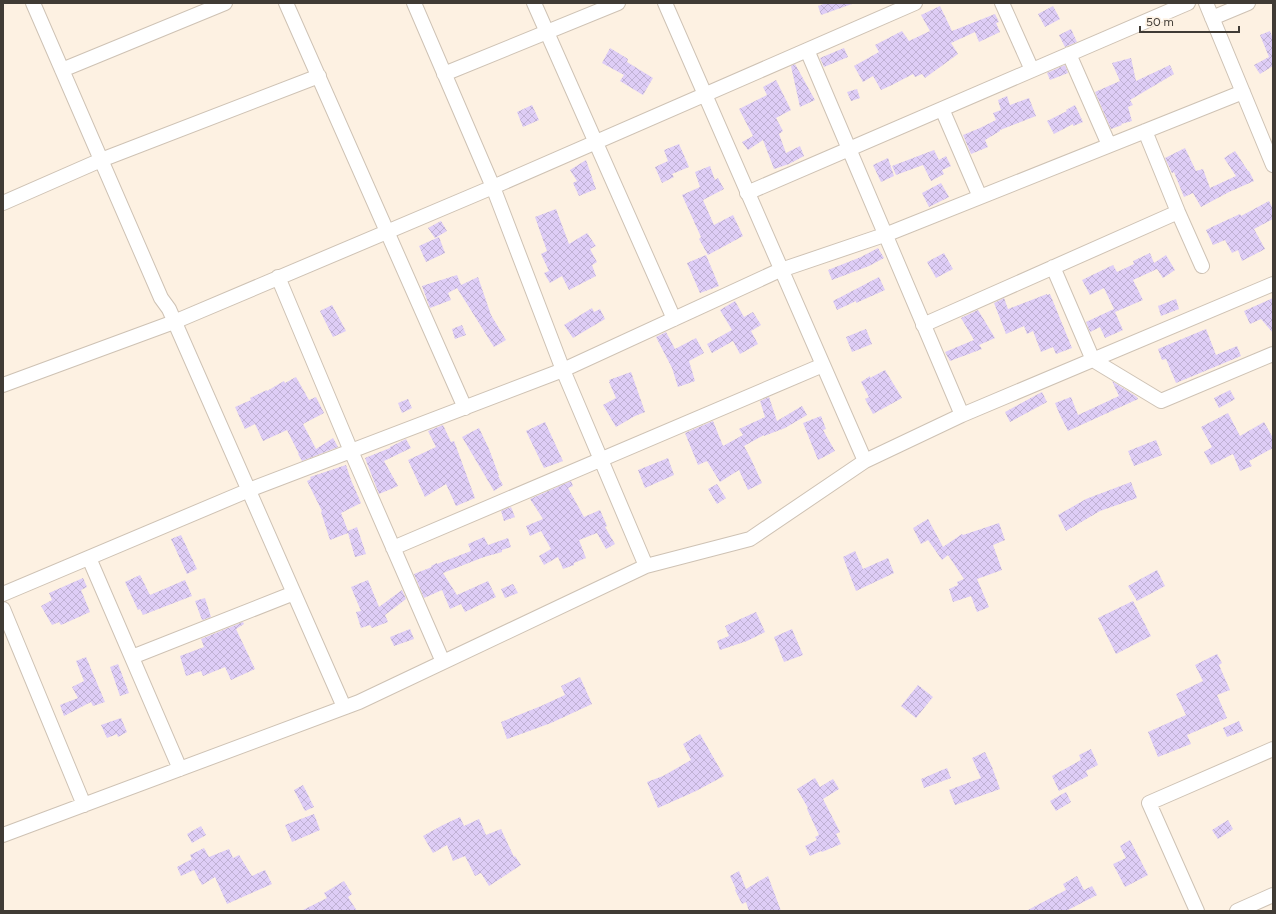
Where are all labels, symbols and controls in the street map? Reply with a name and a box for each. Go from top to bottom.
scale bar [1140,8,1239,34]
text: 50 m [1146,15,1174,29]

